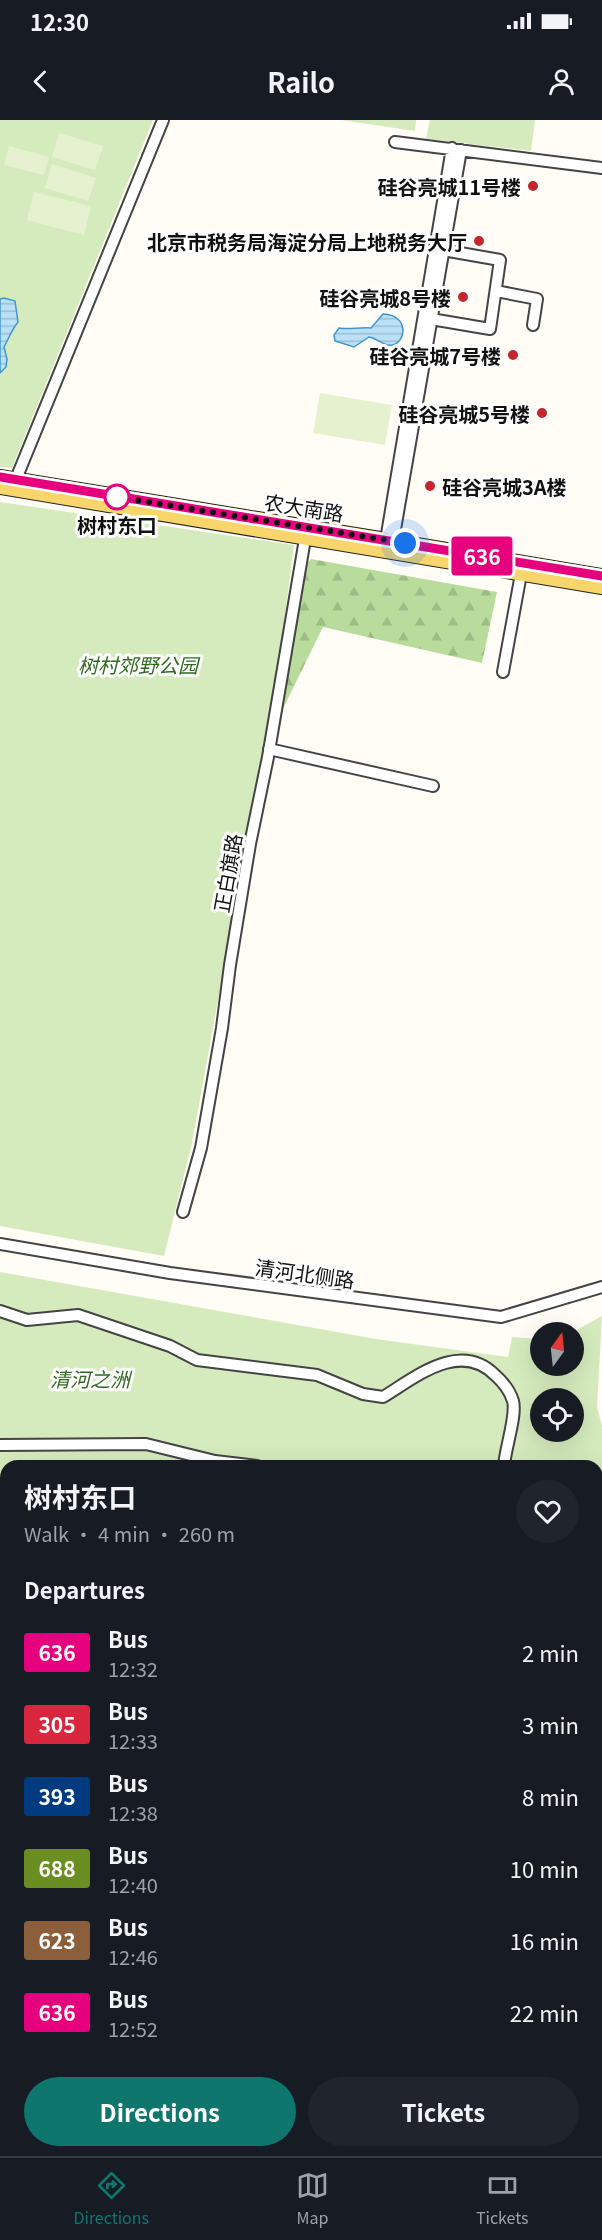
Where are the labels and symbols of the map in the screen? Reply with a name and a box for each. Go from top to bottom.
place label: 硅谷亮城11号楼 [377,172,521,201]
marker: 硅谷亮城11号楼 [526,179,540,193]
place label: 北京市税务局海淀分局上地税务大厅 [147,227,467,256]
marker: 北京市税务局海淀分局上地税务大厅 [472,234,486,248]
place label: 硅谷亮城8号楼 [319,283,451,312]
marker: 硅谷亮城8号楼 [456,290,470,304]
place label: 硅谷亮城7号楼 [369,341,501,370]
marker: 硅谷亮城7号楼 [506,348,520,362]
place label: 硅谷亮城5号楼 [398,399,530,428]
marker: 硅谷亮城5号楼 [535,406,549,420]
place label: 硅谷亮城3A楼 [442,472,567,501]
marker: 硅谷亮城3A楼 [423,479,437,493]
marker: 树村东口 [104,484,130,510]
street label: 农大南路 [262,486,346,528]
place label: 树村东口 [77,510,157,539]
your location [390,528,420,558]
line badge: 636 [448,536,516,576]
park label: 树村郊野公园 [78,650,201,679]
street label: 正白旗路 [206,831,248,915]
street label: 清河北侧路 [253,1252,357,1294]
north arrow [530,1322,584,1376]
park label: 清河之洲 [50,1364,133,1393]

